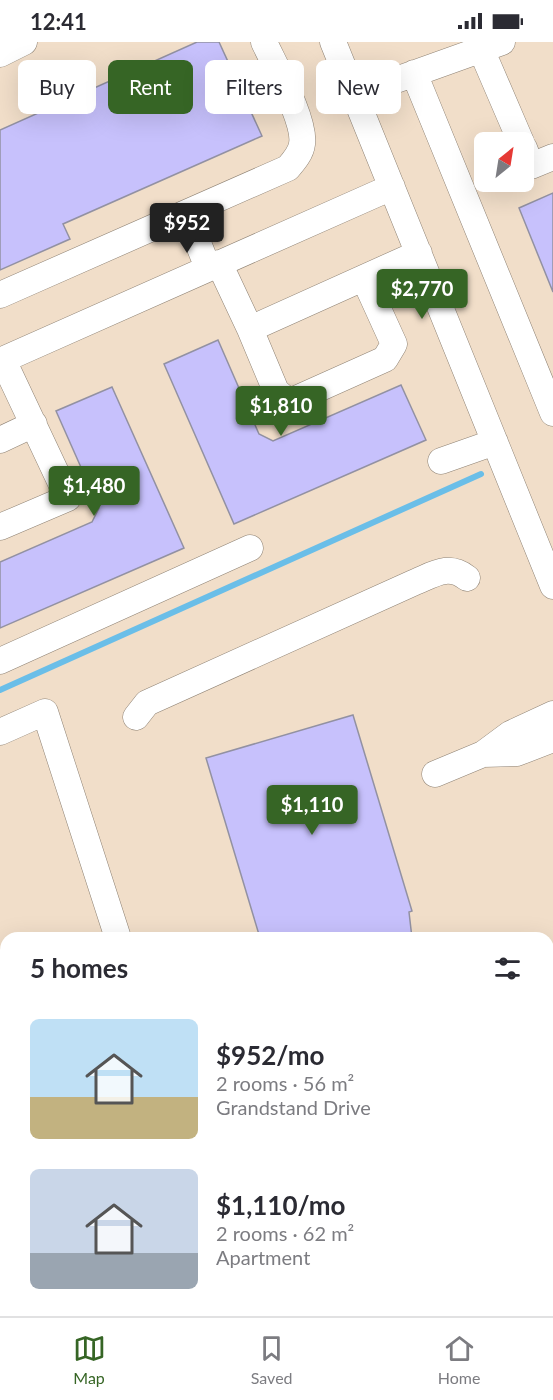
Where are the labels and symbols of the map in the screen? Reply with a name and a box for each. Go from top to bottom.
north arrow [474,132,534,192]
pin: $952 [151,203,223,254]
pin: $2,770 [373,269,471,320]
pin: $1,810 [232,386,330,437]
pin: $1,480 [45,466,143,517]
pin: $1,110 [263,785,361,836]

